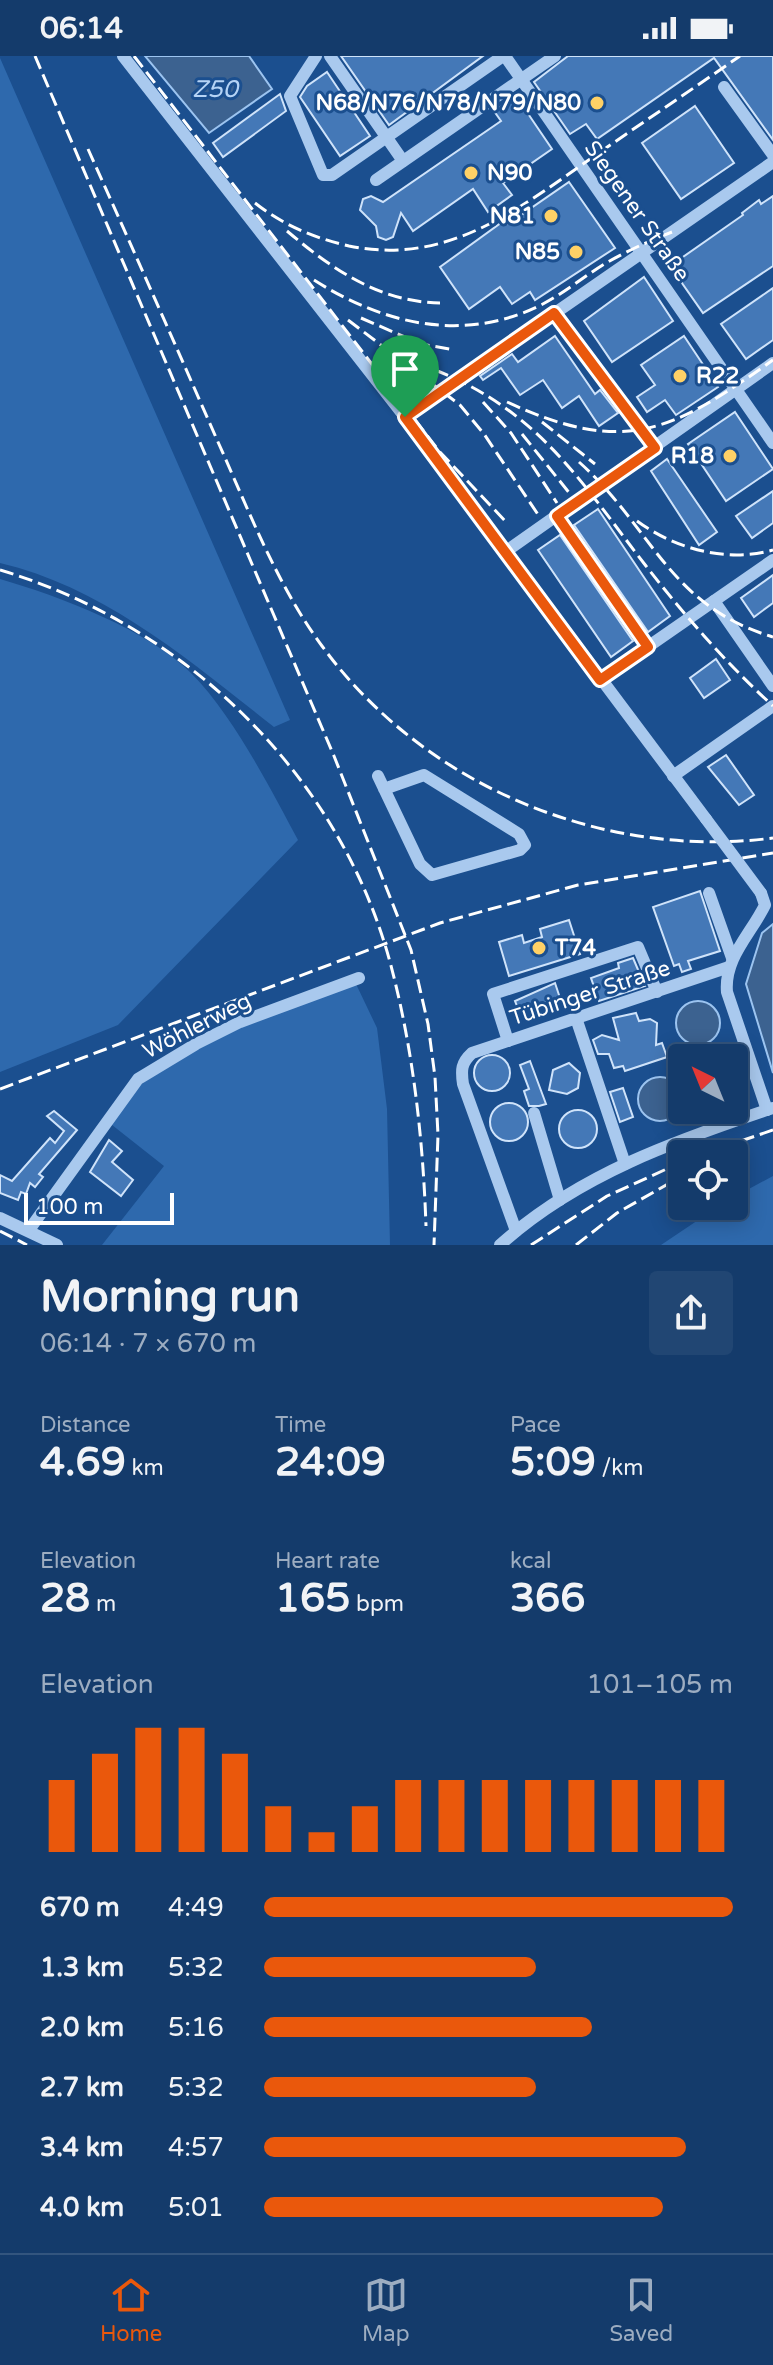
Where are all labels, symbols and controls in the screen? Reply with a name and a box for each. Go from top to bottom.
text: 06:14 [40,10,123,47]
water label: Z50 [192,75,240,104]
place label: N68/N76/N78/N79/N80 [316,90,581,116]
marker: N68/N76/N78/N79/N80 [588,94,606,112]
street label: Siegener Straße [579,136,695,286]
place label: N90 [487,160,532,186]
marker: N90 [462,164,480,182]
place label: N81 [490,203,535,229]
marker: N81 [542,207,560,225]
place label: N85 [515,239,560,265]
marker: N85 [567,243,585,261]
pin [371,335,439,417]
icon: arrive [383,347,427,391]
place label: R22 [696,363,739,389]
marker: R22 [671,367,689,385]
place label: R18 [671,443,714,469]
marker: R18 [721,447,739,465]
place label: T74 [554,935,596,961]
marker: T74 [530,939,548,957]
street label: Tübinger Straße [507,955,673,1031]
street label: Wöhlerweg [139,988,255,1064]
north arrow [668,1044,748,1124]
map controls [668,1044,748,1220]
button: locate [668,1140,748,1220]
scale bar [24,1189,174,1225]
text: 100 m [36,1194,103,1220]
text: Morning run [40,1271,300,1324]
button: share [649,1271,733,1355]
text: 06:14 · 7 × 670 m [40,1328,256,1359]
text: Distance [40,1412,131,1438]
text: Time [275,1412,326,1438]
text: Pace [510,1412,561,1438]
text: 4.69 [40,1438,126,1486]
text: 24:09 [275,1438,386,1486]
text: 5:09 [510,1438,596,1486]
text: km [126,1455,164,1481]
text: /km [596,1455,643,1481]
text: Elevation [40,1548,136,1574]
text: Heart rate [275,1548,380,1574]
text: kcal [510,1548,551,1574]
text: 28 [40,1574,90,1622]
text: 165 [275,1574,350,1622]
text: 366 [510,1574,585,1622]
text: m [90,1591,116,1617]
text: bpm [350,1591,404,1617]
text: Elevation [40,1669,154,1700]
text: 101–105 m [587,1669,733,1700]
text: 670 m [40,1892,120,1923]
text: 4:49 [168,1892,224,1923]
text: 1.3 km [40,1952,124,1983]
text: 5:32 [168,1952,224,1983]
text: 2.0 km [40,2012,124,2043]
text: 5:16 [168,2012,224,2043]
text: 2.7 km [40,2072,124,2103]
text: 5:32 [168,2072,224,2103]
text: 3.4 km [40,2132,124,2163]
text: 4:57 [168,2132,224,2163]
text: 4.0 km [40,2192,124,2223]
text: 5:01 [168,2192,224,2223]
tab: Home [100,2273,162,2347]
tab: Map [362,2273,410,2347]
tab: Saved [609,2273,673,2347]

